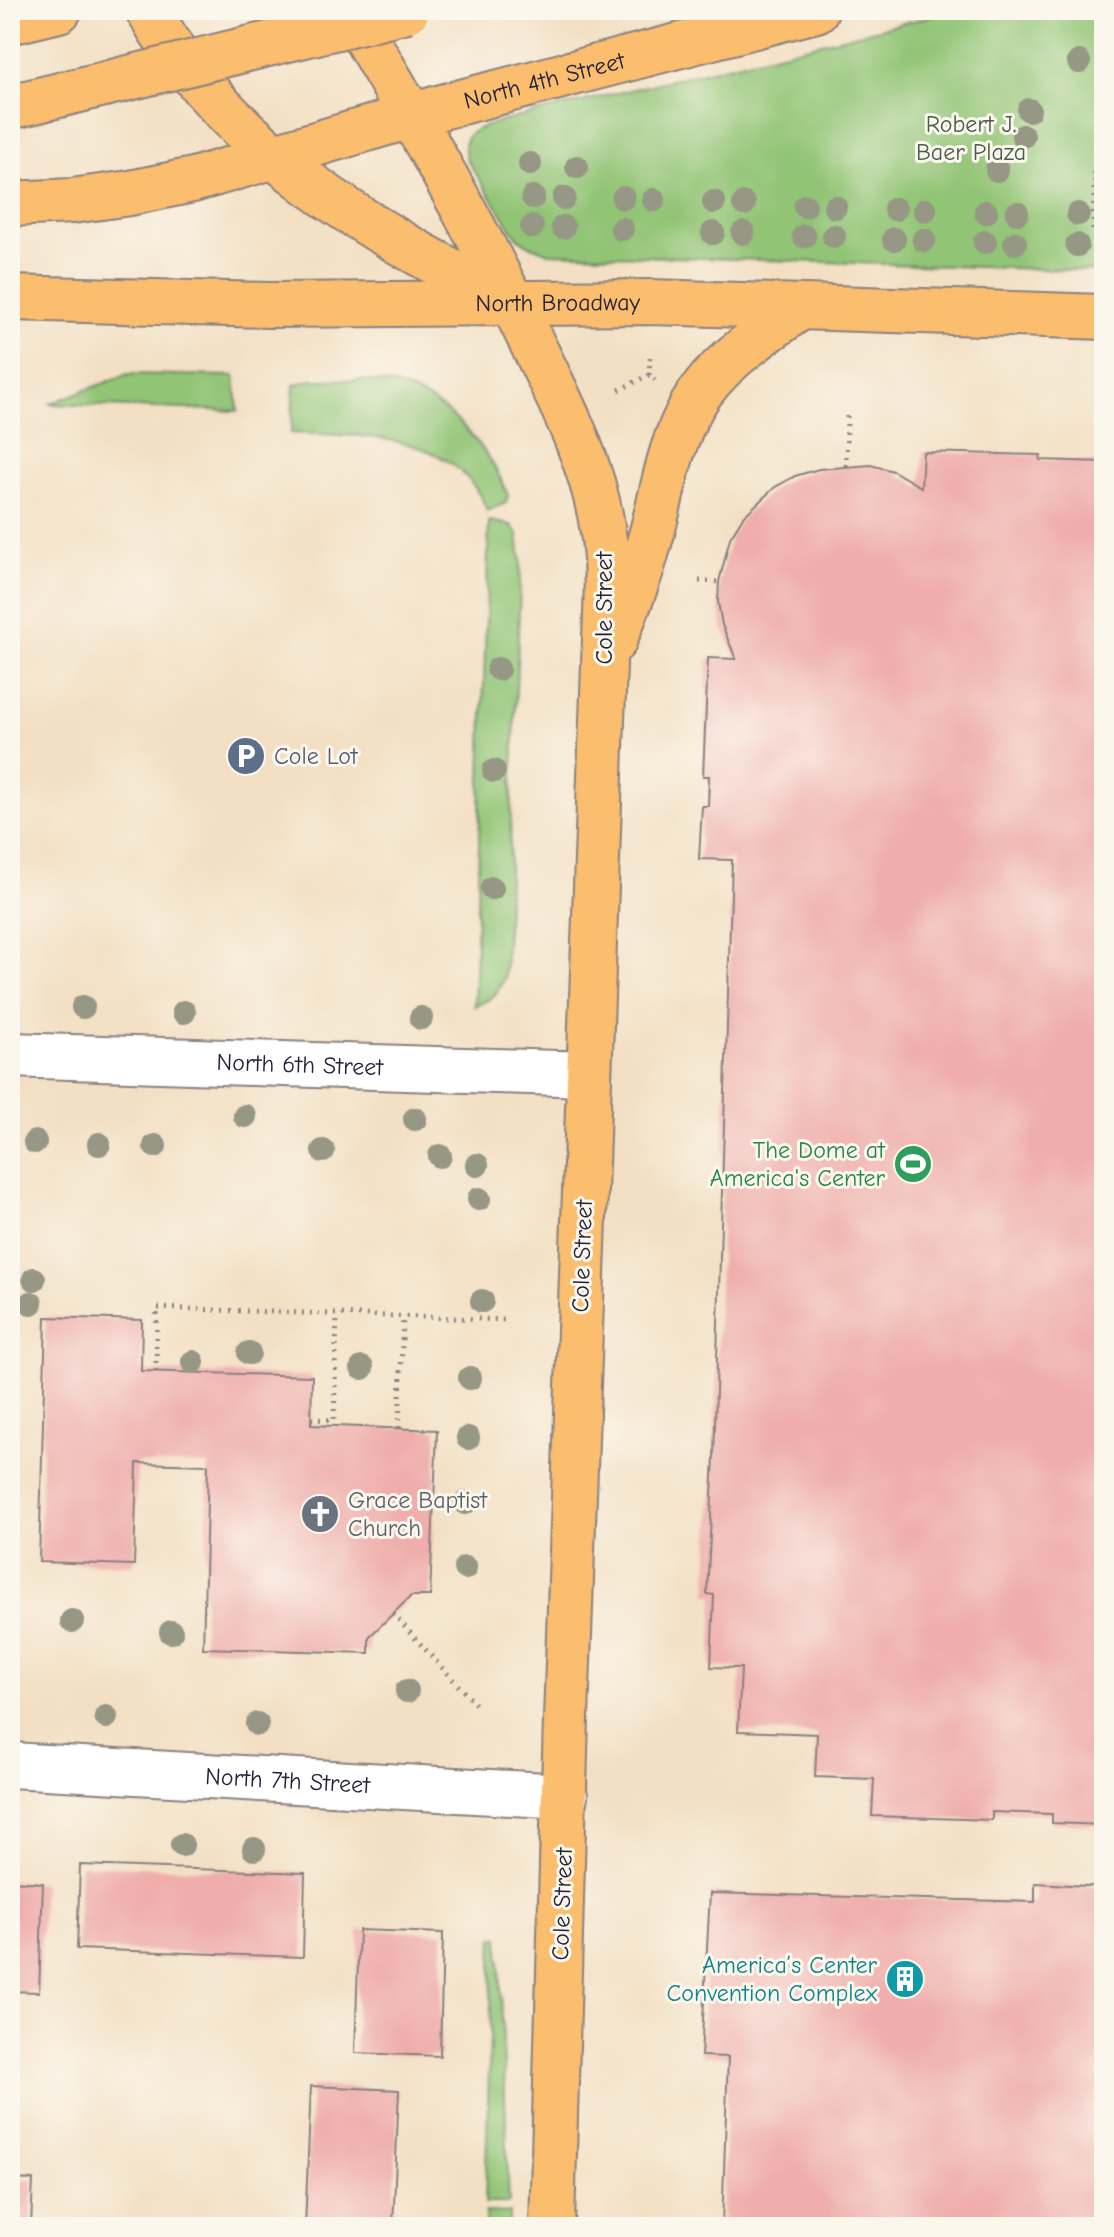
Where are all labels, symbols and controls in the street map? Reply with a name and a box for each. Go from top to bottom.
street label: North 4th Street [461,46,629,115]
park label: Robert J. Baer Plaza [916,110,1026,166]
street label: North Broadway [475,288,641,317]
street label: Cole Street [590,550,618,664]
parking icon: Cole Lot [225,735,267,777]
place label: Cole Lot [274,742,359,770]
street label: North 6th Street [216,1048,385,1081]
place label: The Dome at America's Center [710,1136,886,1192]
sports icon: The Dome at America's Center [892,1143,934,1185]
street label: Cole Street [566,1198,598,1313]
place label: Grace Baptist Church [348,1486,488,1542]
church icon: Grace Baptist Church [299,1493,341,1535]
street label: North 7th Street [204,1762,372,1799]
street label: Cole Street [546,1846,578,1961]
place label: America’s Center Convention Complex [666,1951,878,2007]
building icon: America’s Center Convention Complex [884,1958,926,2000]

